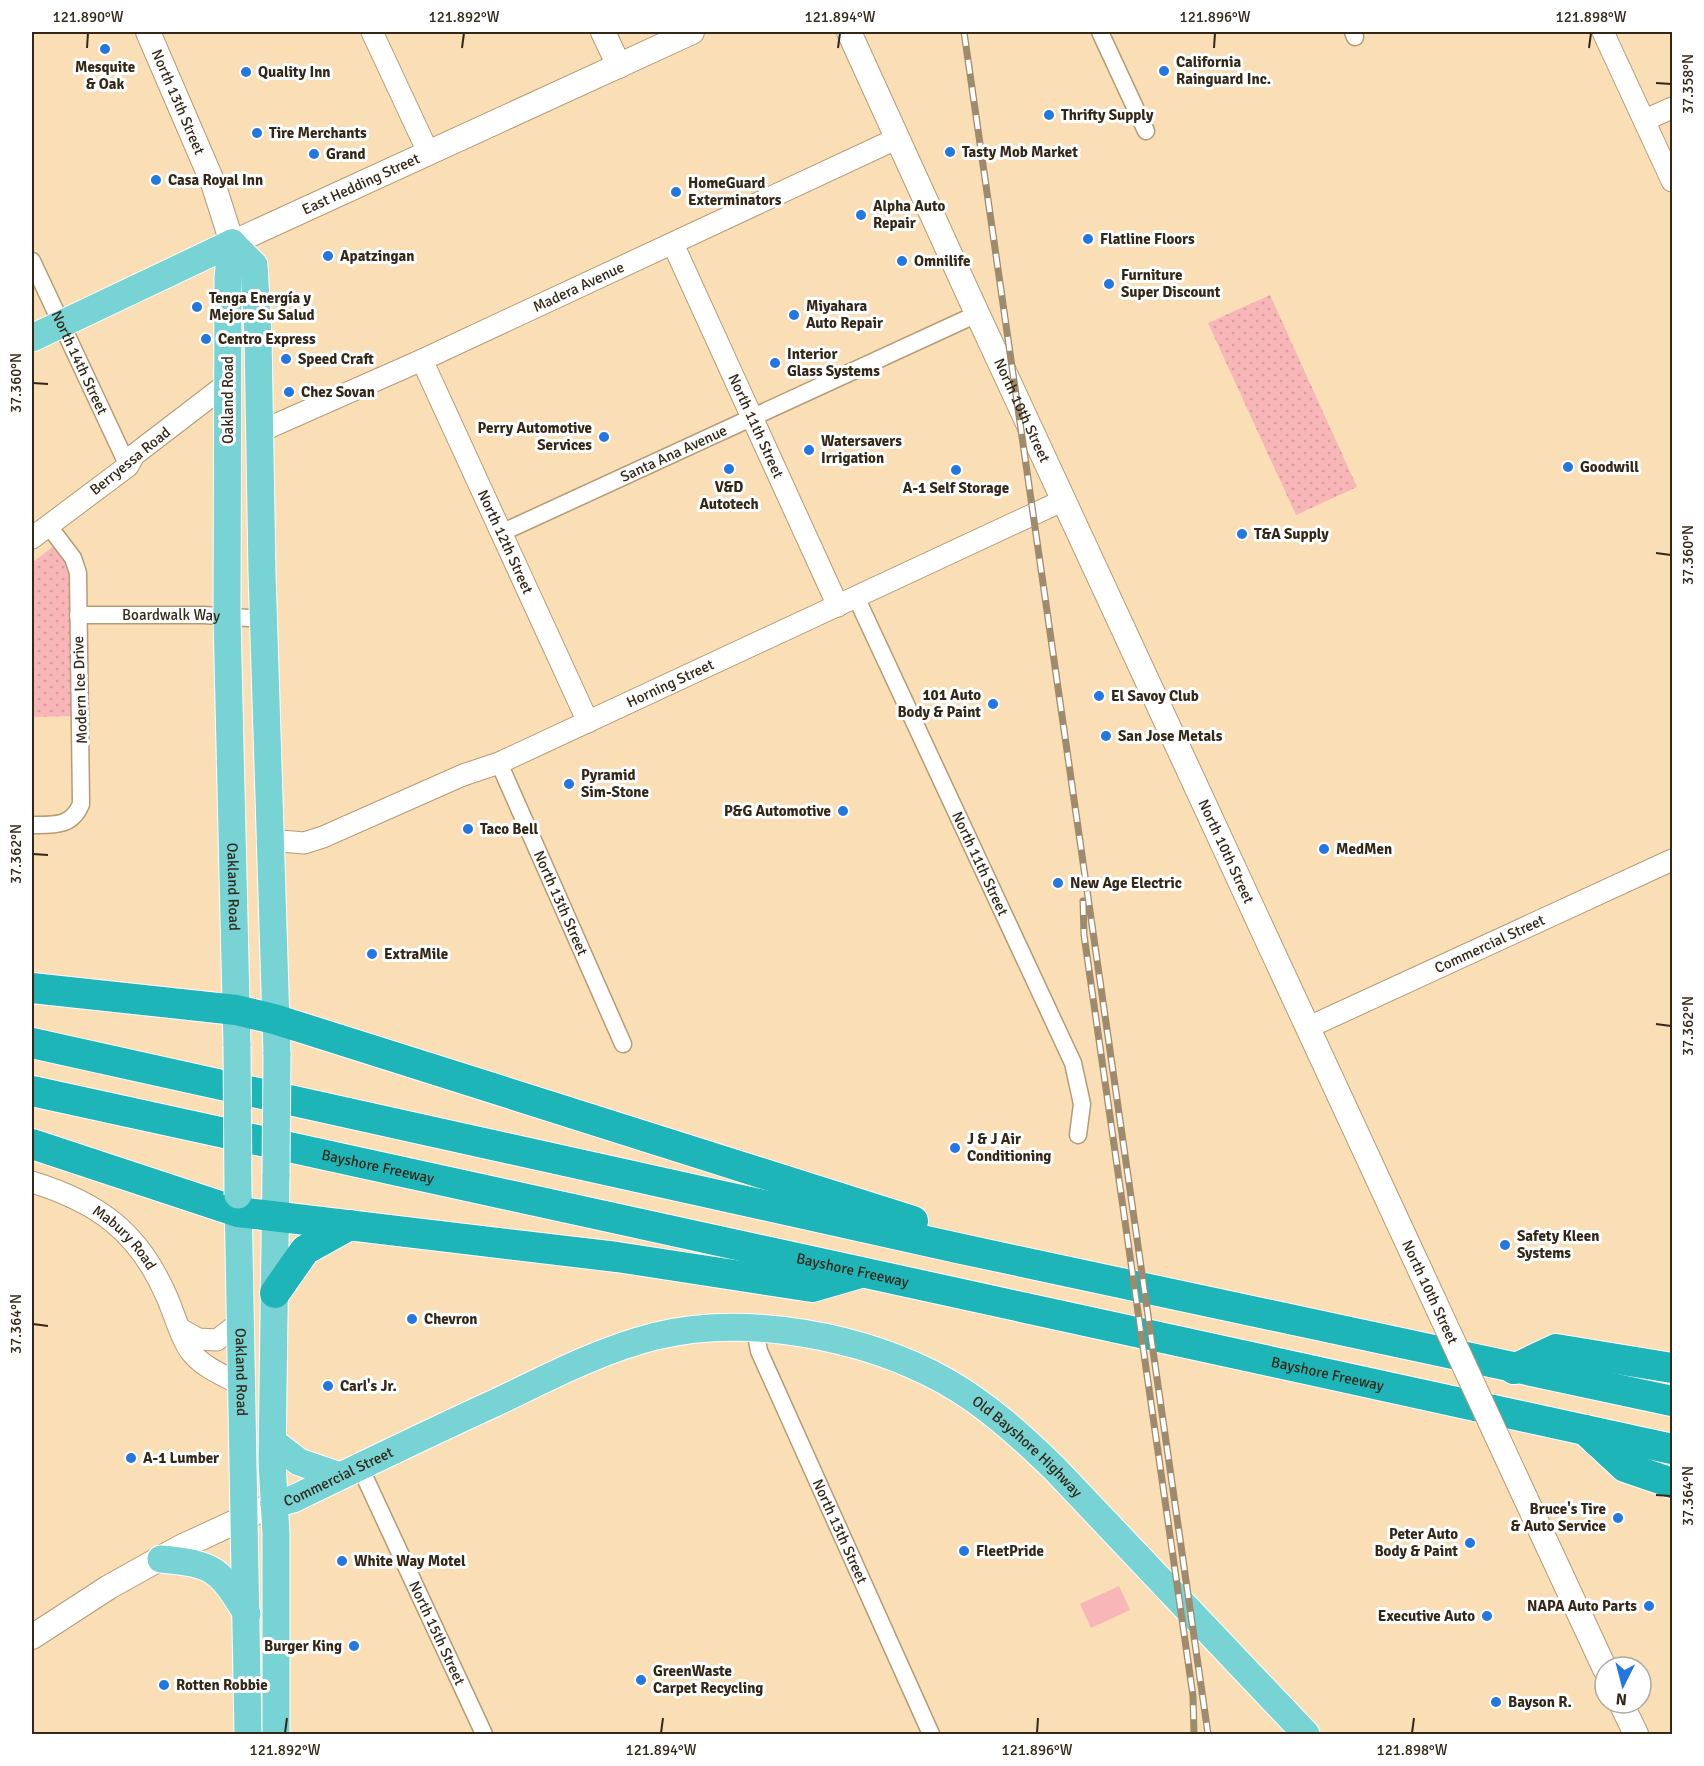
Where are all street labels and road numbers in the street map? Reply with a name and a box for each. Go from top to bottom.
street label: North 13th Street [148,47,209,157]
street label: East Hedding Street [299,149,422,219]
street label: Madera Avenue [530,258,627,316]
street label: North 14th Street [47,308,112,417]
street label: North 10th Street [990,355,1054,465]
street label: Oakland Road [219,356,237,444]
street label: North 11th Street [724,371,788,481]
street label: Santa Ana Avenue [617,421,730,486]
street label: Berryessa Road [86,423,174,499]
street label: North 12th Street [474,487,537,597]
street label: Boardwalk Way [122,606,221,625]
street label: Modern Ice Drive [69,636,91,744]
street label: Horning Street [624,655,717,711]
street label: North 10th Street [1194,796,1258,906]
street label: North 11th Street [948,809,1012,918]
street label: Oakland Road [223,842,243,931]
street label: North 13th Street [530,848,592,958]
street label: Commercial Street [1432,911,1548,977]
street label: Bayshore Freeway [320,1145,436,1188]
street label: Mabury Road [89,1201,160,1273]
street label: North 10th Street [1398,1237,1462,1347]
street label: Bayshore Freeway [795,1249,911,1291]
street label: Oakland Road [231,1328,251,1416]
street label: Bayshore Freeway [1269,1353,1386,1395]
street label: Old Bayshore Highway [969,1392,1086,1501]
street label: Commercial Street [282,1443,396,1510]
street label: North 13th Street [809,1476,871,1586]
street label: North 15th Street [405,1578,469,1688]

